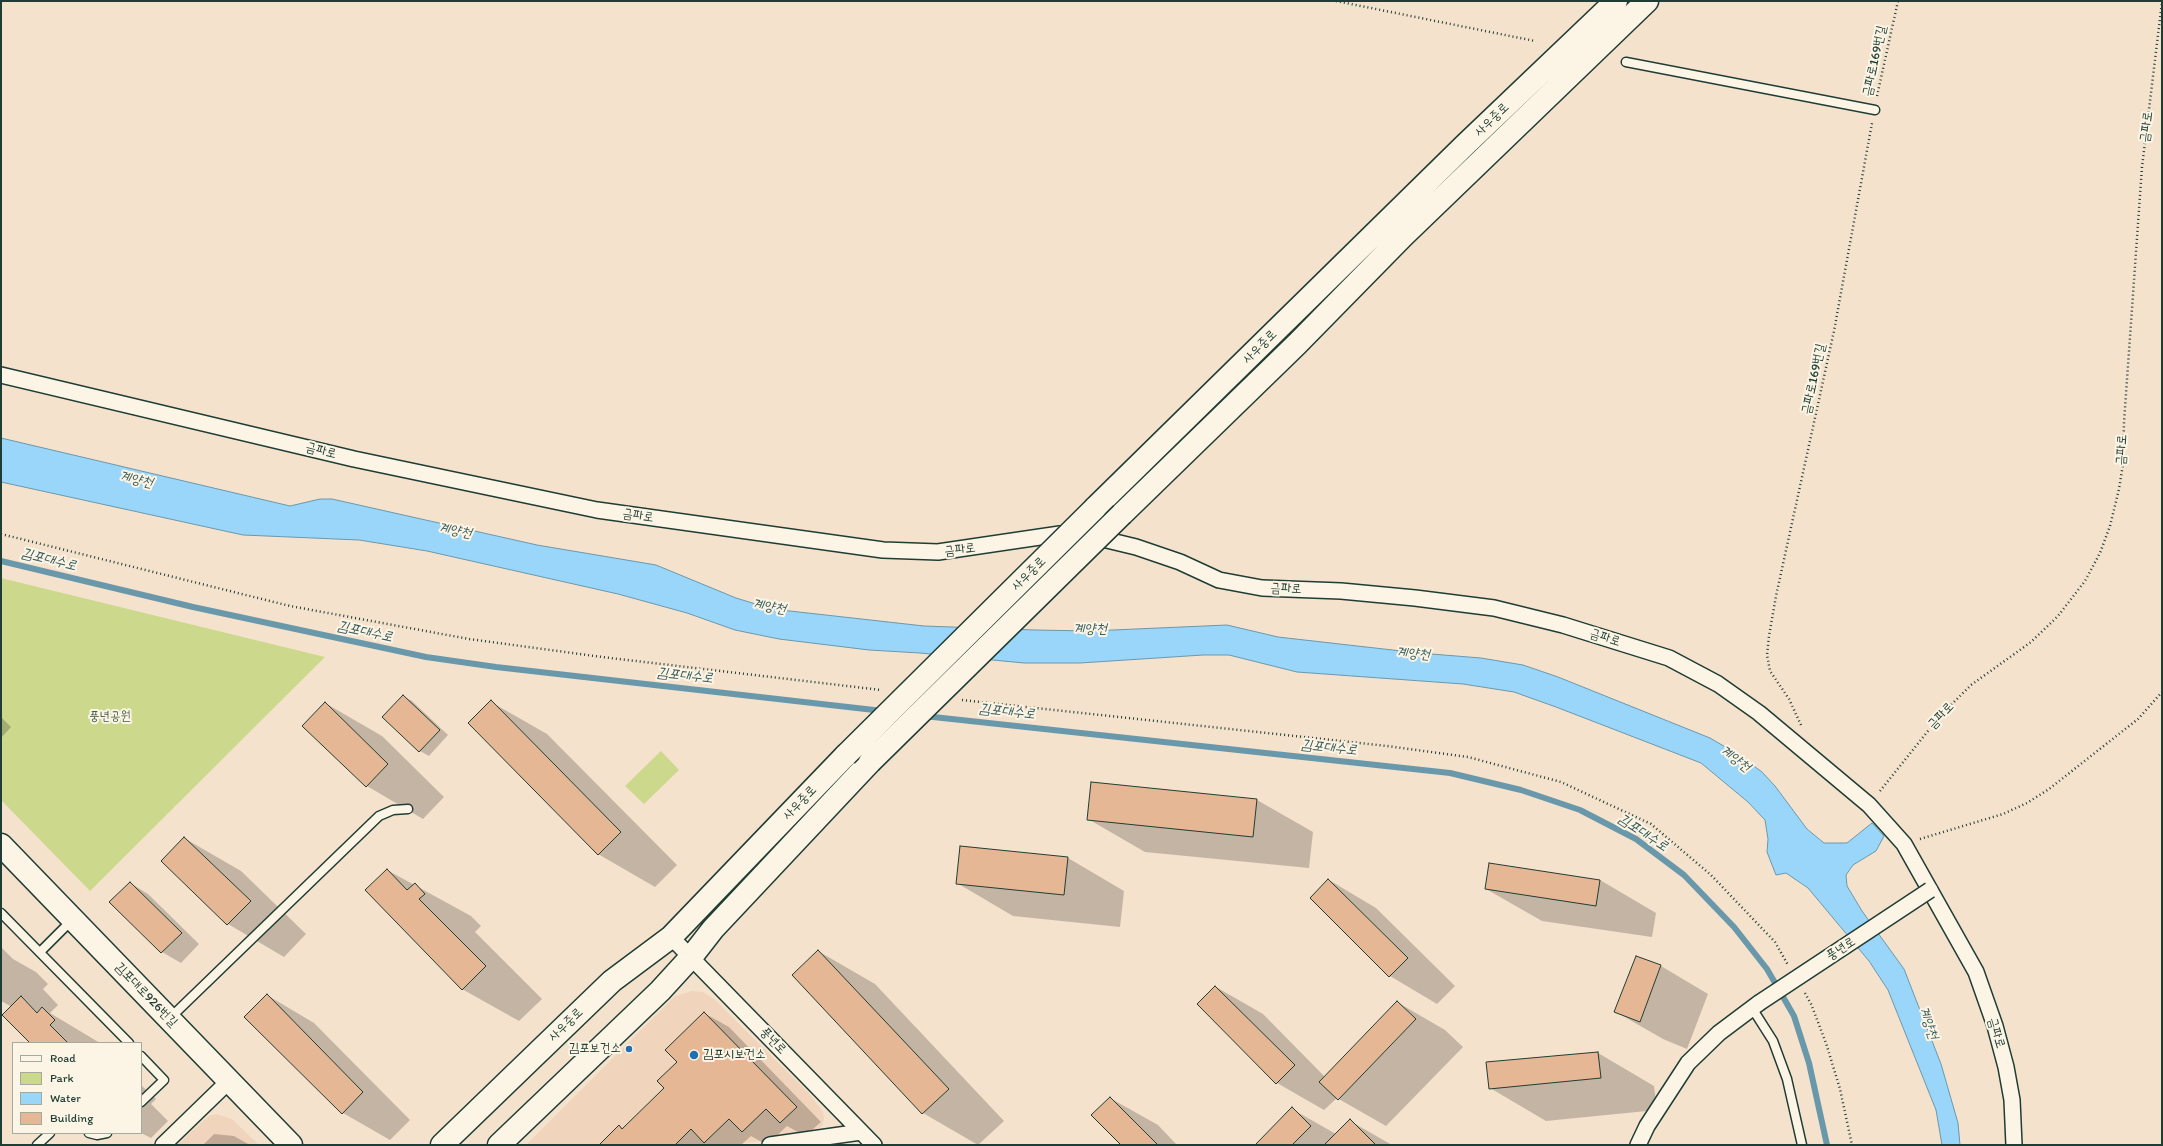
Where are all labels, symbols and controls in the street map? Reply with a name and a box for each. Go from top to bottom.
street label: 금파로169번길 [1860,24,1890,98]
street label: 사우중로 [1472,100,1512,140]
street label: 금파로 [2137,110,2157,144]
street label: 사우중로 [1240,327,1280,367]
street label: 금파로169번길 [1799,342,1829,416]
street label: 금파로 [2113,434,2131,466]
street label: 금파로 [304,440,338,462]
water label: 계양천 [118,468,154,492]
street label: 금파로 [621,506,655,526]
water label: 계양천 [437,520,473,542]
street label: 금파로 [943,540,977,560]
water label: 김포대수로 [20,545,78,575]
street label: 사우중로 [1009,554,1049,594]
street label: 금파로 [1270,581,1302,597]
water label: 계양천 [751,596,787,618]
water label: 김포대수로 [336,618,394,646]
water label: 계양천 [1073,621,1107,637]
street label: 금파로 [1588,626,1622,650]
water label: 계양천 [1395,644,1431,664]
water label: 김포대수로 [656,665,714,687]
street label: 금파로 [1925,699,1957,733]
water label: 김포대수로 [978,701,1036,723]
park label: 풍년공원 [89,709,131,725]
water label: 김포대수로 [1300,737,1358,759]
water label: 계양천 [1716,742,1754,776]
street label: 사우중로 [780,783,820,823]
water label: 김포대수로 [1615,811,1671,855]
street label: 풍년로 [1824,934,1858,964]
street label: 김포대로926번길 [111,960,181,1030]
water label: 계양천 [1915,1004,1941,1042]
street label: 사우중로 [546,1005,586,1045]
street label: 금파로 [1984,1016,2008,1050]
street label: 풍년로 [756,1024,790,1058]
place label: 김포보건소 [569,1041,621,1057]
legend [12,1042,142,1134]
marker: 김포보건소 [624,1044,634,1054]
place label: 김포시보건소 [703,1047,766,1063]
marker: 김포시보건소 [688,1049,700,1061]
text: Road [50,1051,76,1065]
text: Park [50,1071,74,1085]
text: Water [50,1091,81,1105]
text: Building [50,1111,93,1125]

